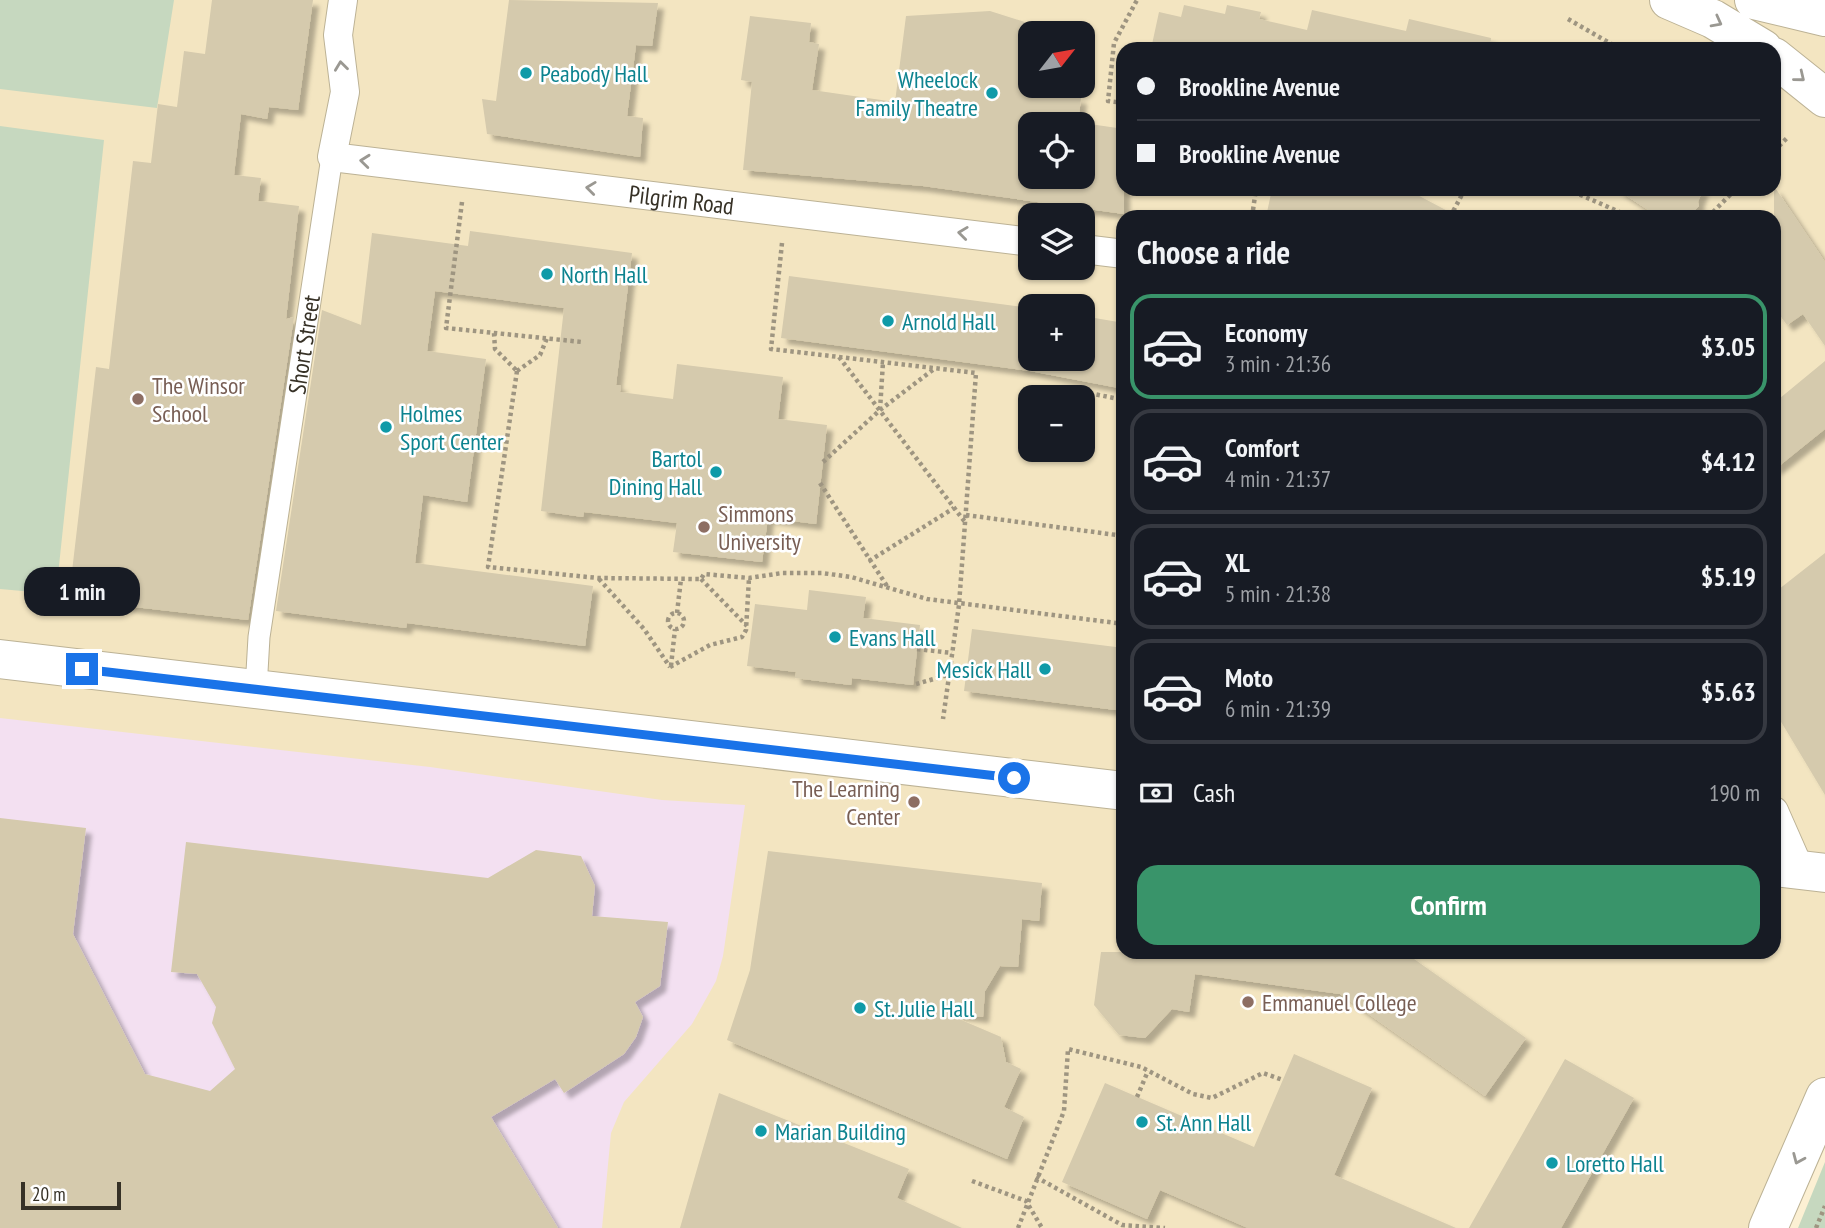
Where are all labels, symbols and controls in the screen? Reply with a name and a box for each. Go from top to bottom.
one-way arrow [1710,13,1722,27]
north arrow [1018,21,1096,98]
map controls [1018,21,1095,462]
place label: Peabody Hall [540,58,648,89]
one-way arrow [334,60,349,72]
place label: Wheelock Family Theatre [855,64,979,123]
marker: Peabody Hall [518,65,534,81]
one-way arrow [1792,69,1805,81]
text: Brookline Avenue [1179,70,1340,103]
marker: Wheelock Family Theatre [984,85,1000,101]
button: locate [1018,112,1095,189]
text: Brookline Avenue [1179,137,1340,170]
one-way arrow [360,154,371,169]
street label: Pilgrim Road [627,178,736,221]
one-way arrow [585,180,597,195]
button: layers [1018,203,1095,280]
one-way arrow [957,226,969,241]
text: Choose a ride [1137,231,1290,273]
place label: North Hall [561,259,648,290]
marker: North Hall [539,266,555,282]
street label: Short Street [281,292,326,396]
button: + [1018,294,1095,371]
place label: Arnold Hall [902,306,996,337]
marker: Arnold Hall [880,313,896,329]
icon: car [1141,315,1204,378]
text: Economy [1225,316,1307,349]
text: $3.05 [1701,330,1756,363]
text: 3 min · 21:36 [1225,349,1331,378]
place label: The Winsor School [152,370,245,429]
button: − [1018,385,1095,462]
marker: The Winsor School [130,391,146,407]
place label: Holmes Sport Center [400,398,504,457]
marker: Holmes Sport Center [378,419,394,435]
icon: car [1141,430,1204,493]
text: Comfort [1225,431,1299,464]
place label: Bartol Dining Hall [609,443,702,502]
text: $4.12 [1701,445,1756,478]
marker: Bartol Dining Hall [708,464,724,480]
text: 4 min · 21:37 [1225,464,1331,493]
place label: Simmons University [718,498,801,557]
marker: Simmons University [696,519,712,535]
icon: car [1141,545,1204,608]
text: XL [1225,546,1250,579]
text: $5.19 [1701,560,1756,593]
callout: 1 min [24,568,140,616]
text: 1 min [59,577,105,606]
text: 5 min · 21:38 [1225,579,1331,608]
place label: Evans Hall [849,622,936,653]
marker: Evans Hall [827,629,843,645]
route end [66,653,98,685]
place label: Mesick Hall [936,654,1031,685]
icon: car [1141,660,1204,723]
marker: Mesick Hall [1037,661,1053,677]
text: Moto [1225,661,1273,694]
text: $5.63 [1701,675,1756,708]
text: 6 min · 21:39 [1225,694,1331,723]
route start [998,762,1030,794]
place label: The Learning Center [792,773,900,832]
icon: cash [1137,774,1175,812]
text: Cash [1193,776,1235,809]
text: 190 m [1709,778,1760,807]
marker: The Learning Center [906,794,922,810]
button: Confirm [1137,865,1760,945]
place label: Emmanuel College [1262,987,1417,1018]
place label: St. Julie Hall [874,993,975,1024]
marker: Emmanuel College [1240,994,1256,1010]
marker: St. Julie Hall [852,1000,868,1016]
place label: St. Ann Hall [1156,1107,1252,1138]
marker: St. Ann Hall [1134,1114,1150,1130]
place label: Marian Building [775,1116,906,1147]
marker: Marian Building [753,1123,769,1139]
place label: Loretto Hall [1566,1148,1664,1179]
one-way arrow [1792,1152,1806,1165]
marker: Loretto Hall [1544,1155,1560,1171]
scale bar [21,1179,121,1211]
text: 20 m [32,1182,66,1206]

